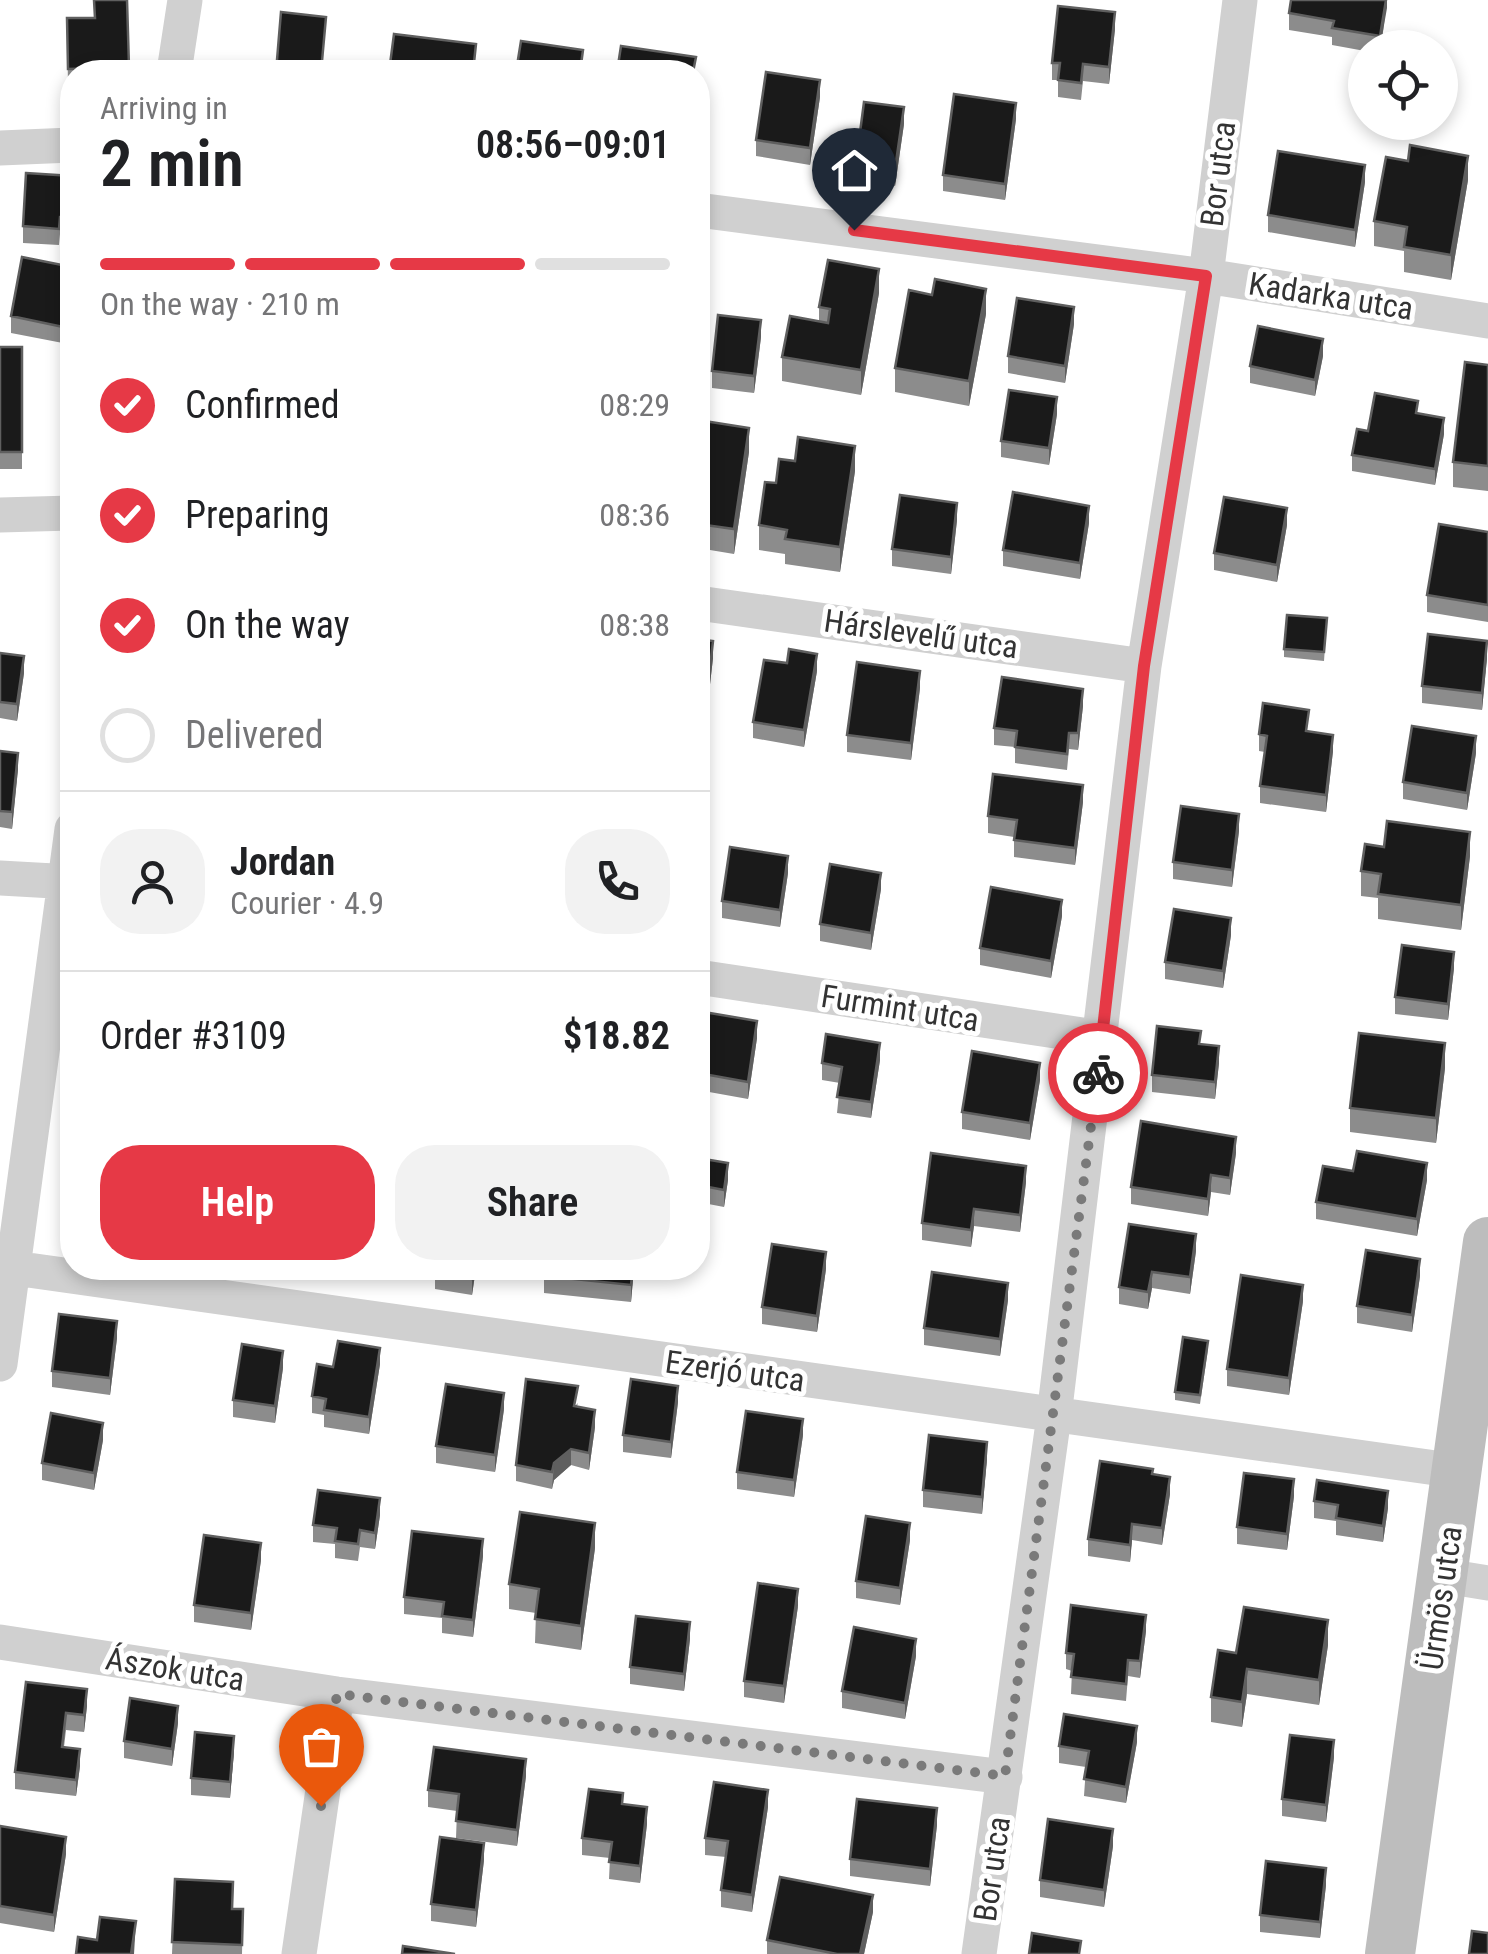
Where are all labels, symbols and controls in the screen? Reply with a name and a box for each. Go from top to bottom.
map controls [1348,30,1458,140]
button: locate [1348,30,1458,140]
text: Arriving in [100,89,228,127]
street label: Bor utca [1193,119,1243,229]
text: 08:56–09:01 [476,123,670,167]
text: 2 min [100,126,244,202]
pin [812,128,897,231]
icon: home [827,143,882,198]
street label: Kadarka utca [1246,264,1416,328]
text: On the way · 210 m [100,285,340,323]
icon: check [100,378,155,433]
text: Confirmed [185,383,340,427]
text: 08:29 [599,386,670,424]
icon: check [100,488,155,543]
text: Preparing [185,493,330,537]
text: 08:36 [599,496,670,534]
icon: check [100,598,155,653]
street label: Hárslevelű utca [822,602,1020,666]
text: On the way [185,603,350,647]
text: 08:38 [599,606,670,644]
text: Delivered [185,713,324,757]
button: person [100,829,205,934]
button: phone [565,829,670,934]
text: Jordan [230,840,335,884]
text: Courier · 4.9 [230,884,384,922]
street label: Furmint utca [818,977,982,1039]
text: Order #3109 [100,1014,287,1058]
text: $18.82 [563,1014,670,1058]
courier [1048,1023,1148,1123]
icon: bike [1071,1046,1126,1101]
button: Help [100,1145,375,1260]
button: Share [395,1145,670,1260]
street label: Ezerjó utca [663,1342,807,1400]
street label: Ürmös utca [1412,1524,1470,1672]
street label: Ászok utca [103,1639,247,1699]
pin [279,1704,364,1807]
icon: bag [294,1719,349,1774]
street label: Bor utca [966,1814,1018,1924]

